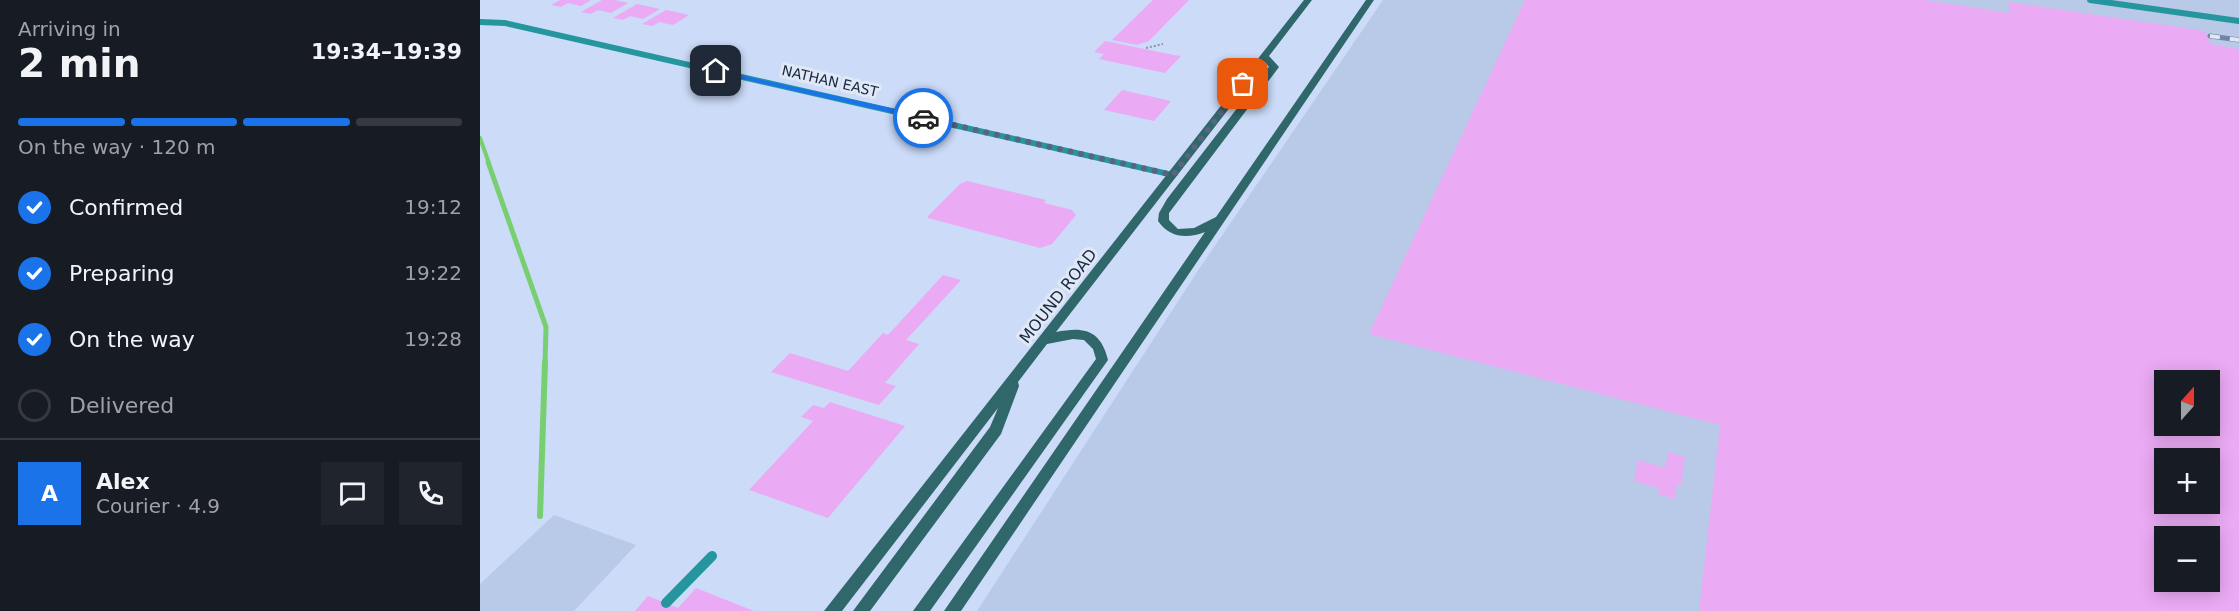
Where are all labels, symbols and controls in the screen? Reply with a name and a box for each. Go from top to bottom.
text: Arriving in [18,17,121,41]
text: 19:34–19:39 [311,39,462,64]
text: 2 min [18,41,140,86]
pin [690,45,741,96]
icon: home [699,54,732,87]
pin [1217,58,1268,109]
street label: NATHAN EAST [780,62,880,100]
icon: bag [1226,67,1259,100]
courier [893,88,953,148]
icon: car [907,102,940,135]
text: On the way · 120 m [18,135,216,159]
icon: check [18,191,51,224]
text: Confirmed [69,195,183,220]
text: 19:12 [404,195,462,219]
street label: MOUND ROAD [1015,245,1101,347]
icon: check [18,257,51,290]
text: Preparing [69,261,175,286]
text: 19:22 [404,261,462,285]
icon: check [18,323,51,356]
text: On the way [69,327,195,352]
text: 19:28 [404,327,462,351]
north arrow [2154,370,2220,436]
map controls [2154,370,2220,592]
text: Delivered [69,393,174,418]
button: + [2154,448,2220,514]
button: chat [321,462,384,525]
button: phone [399,462,462,525]
text: Alex [96,469,150,494]
text: A [41,481,58,506]
text: Courier · 4.9 [96,494,220,518]
button: − [2154,526,2220,592]

